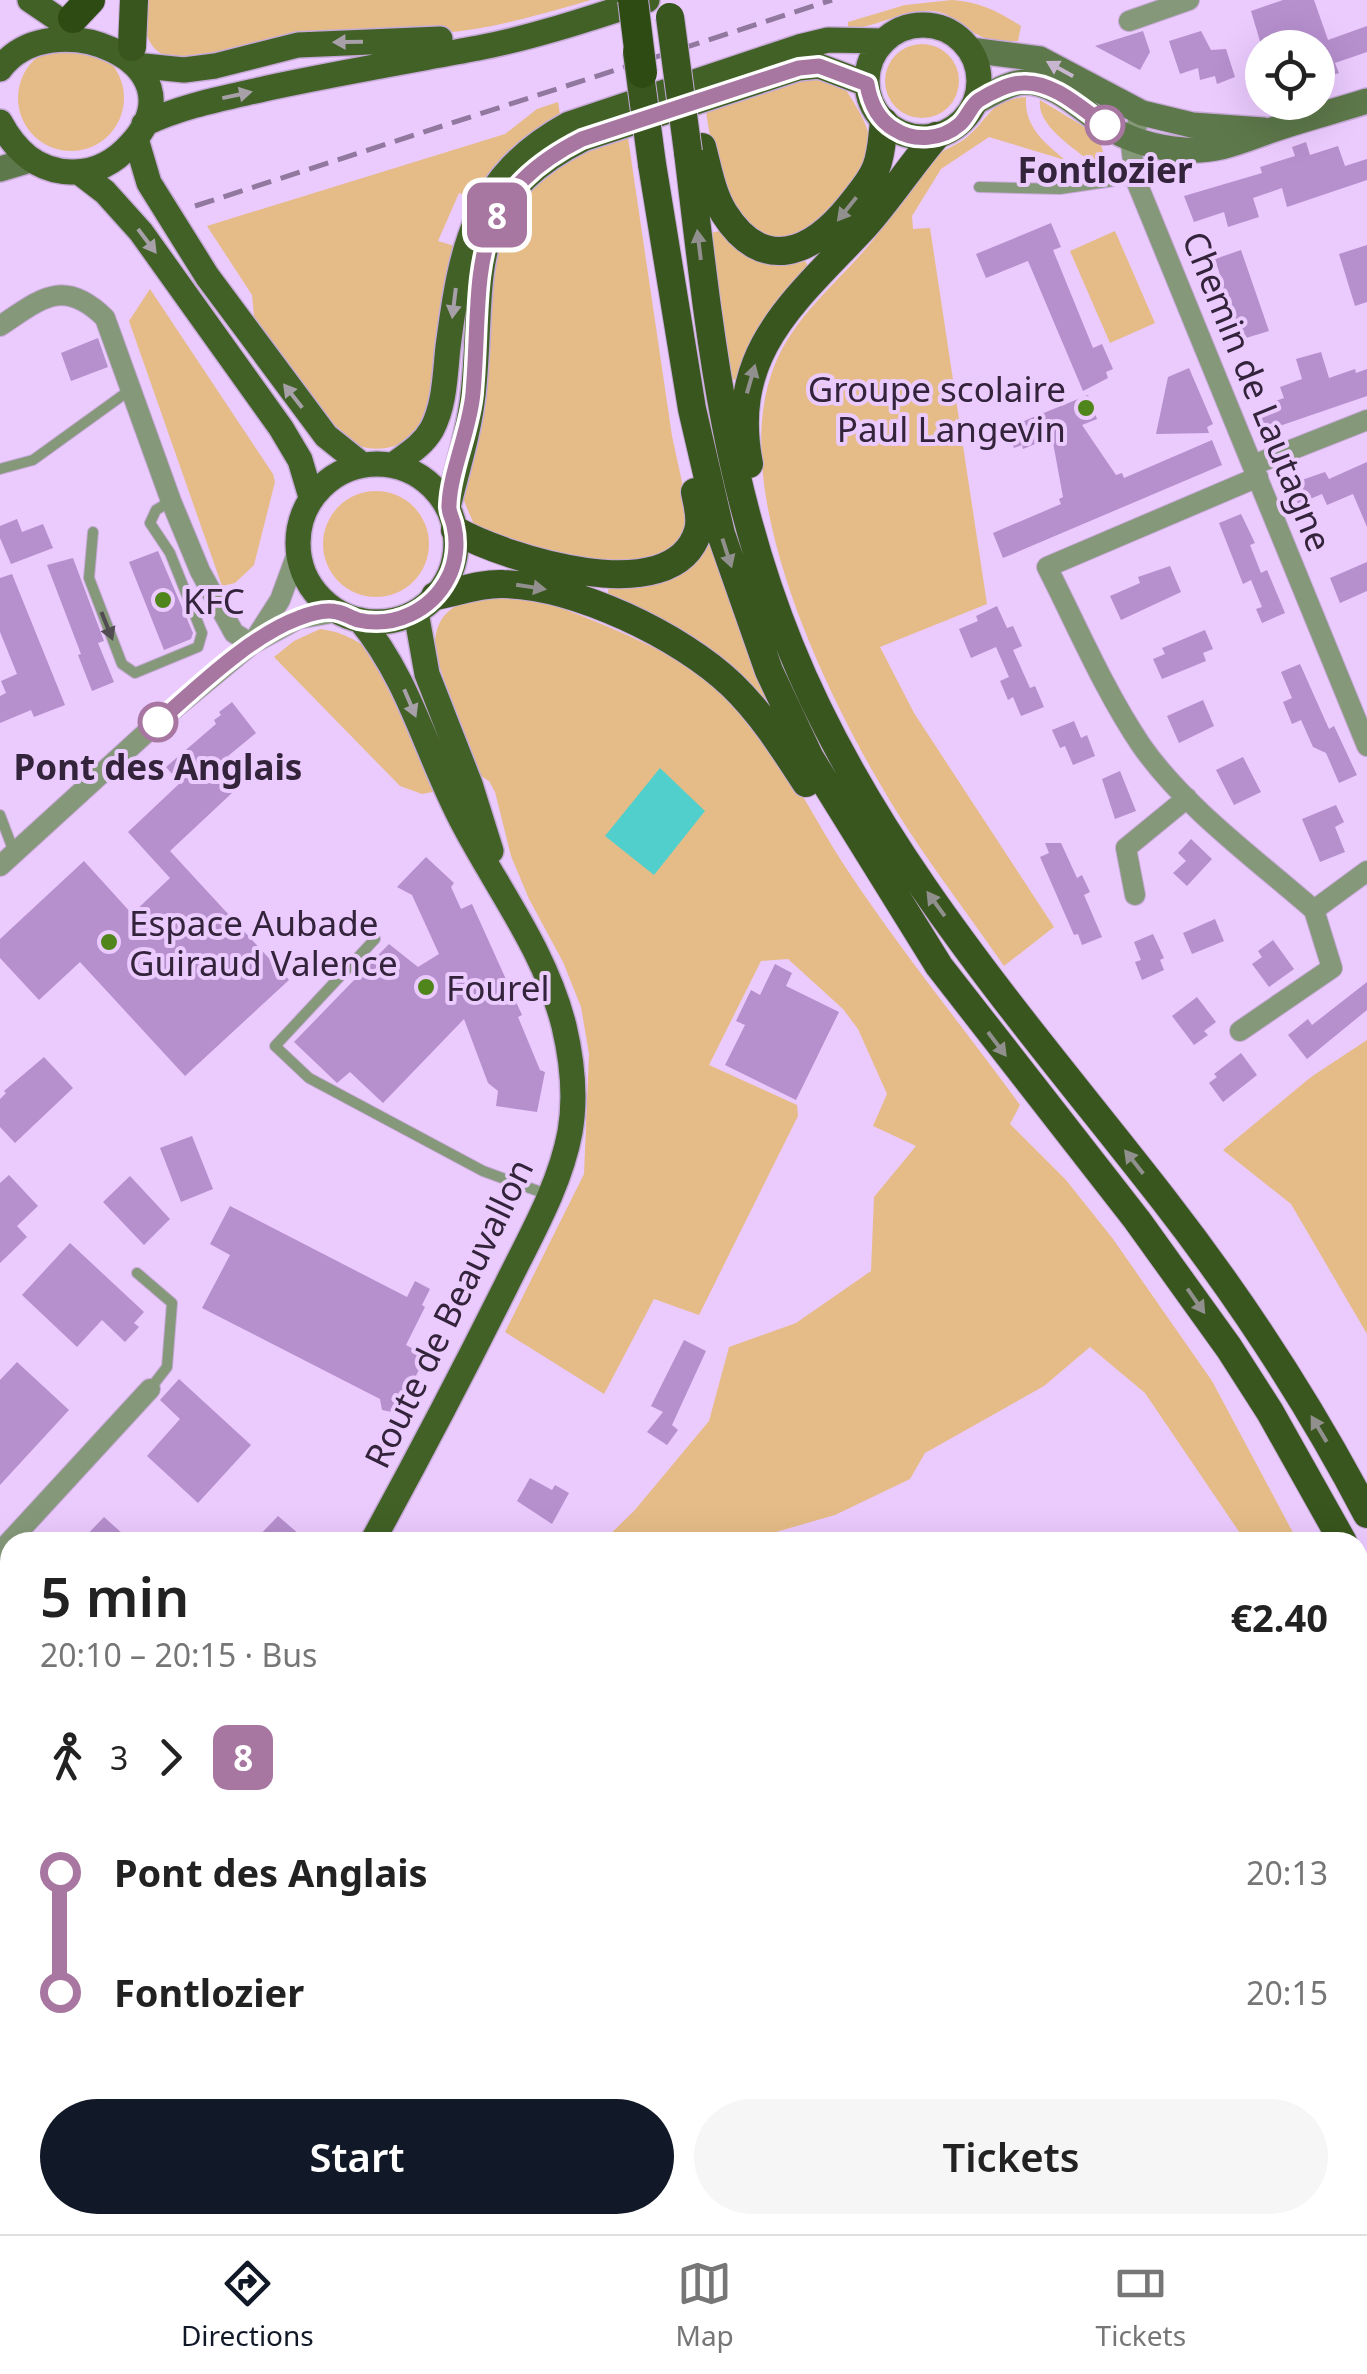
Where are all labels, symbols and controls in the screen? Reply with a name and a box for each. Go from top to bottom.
map controls [1245,30,1335,120]
button: locate [1245,30,1335,120]
one-way arrow [331,35,363,51]
one-way arrow [1045,61,1074,78]
one-way arrow [222,87,253,102]
marker: Fontlozier [1086,106,1124,144]
place label: Fontlozier [1017,146,1193,193]
line badge: 8 [464,182,530,248]
text: 8 [487,192,507,239]
one-way arrow [837,196,858,222]
street label: Chemin de Lautagne [1172,224,1344,558]
one-way arrow [137,228,157,254]
one-way arrow [691,229,707,260]
one-way arrow [446,288,462,320]
one-way arrow [743,363,759,394]
place label: Groupe scolaire Paul Langevin [808,365,1066,452]
one-way arrow [284,383,304,409]
marker: Groupe scolaire Paul Langevin [1075,397,1097,419]
one-way arrow [720,539,735,569]
place label: KFC [183,577,245,624]
one-way arrow [516,580,547,595]
marker: KFC [152,589,174,611]
one-way arrow [99,611,115,641]
one-way arrow [403,688,419,718]
marker: Pont des Anglais [139,703,177,741]
place label: Pont des Anglais [14,743,302,790]
one-way arrow [927,891,946,917]
place label: Espace Aubade Guiraud Valence [129,899,398,986]
marker: Espace Aubade Guiraud Valence [98,931,120,953]
place label: Fourel [446,964,550,1011]
marker: Fourel [415,976,437,998]
one-way arrow [987,1031,1007,1057]
one-way arrow [1124,1149,1145,1175]
street label: Route de Beauvallon [353,1151,543,1475]
one-way arrow [1186,1288,1205,1315]
one-way arrow [1311,1415,1328,1443]
text: 5 min [40,1558,189,1633]
text: €2.40 [1230,1591,1328,1643]
text: 20:10 – 20:15 · Bus [40,1633,317,1676]
icon: walk [40,1730,95,1785]
icon: forward [143,1730,198,1785]
text: 8 [233,1734,253,1781]
text: 3 [110,1736,128,1779]
text: Pont des Anglais [114,1846,428,1898]
text: 20:13 [1246,1851,1328,1894]
text: Fontlozier [114,1966,304,2018]
text: 20:15 [1246,1971,1328,2014]
button: Start [40,2099,674,2214]
button: Tickets [694,2099,1328,2214]
tab: Directions [181,2256,314,2354]
tab: Map [676,2256,734,2354]
tab: Tickets [1096,2256,1186,2354]

